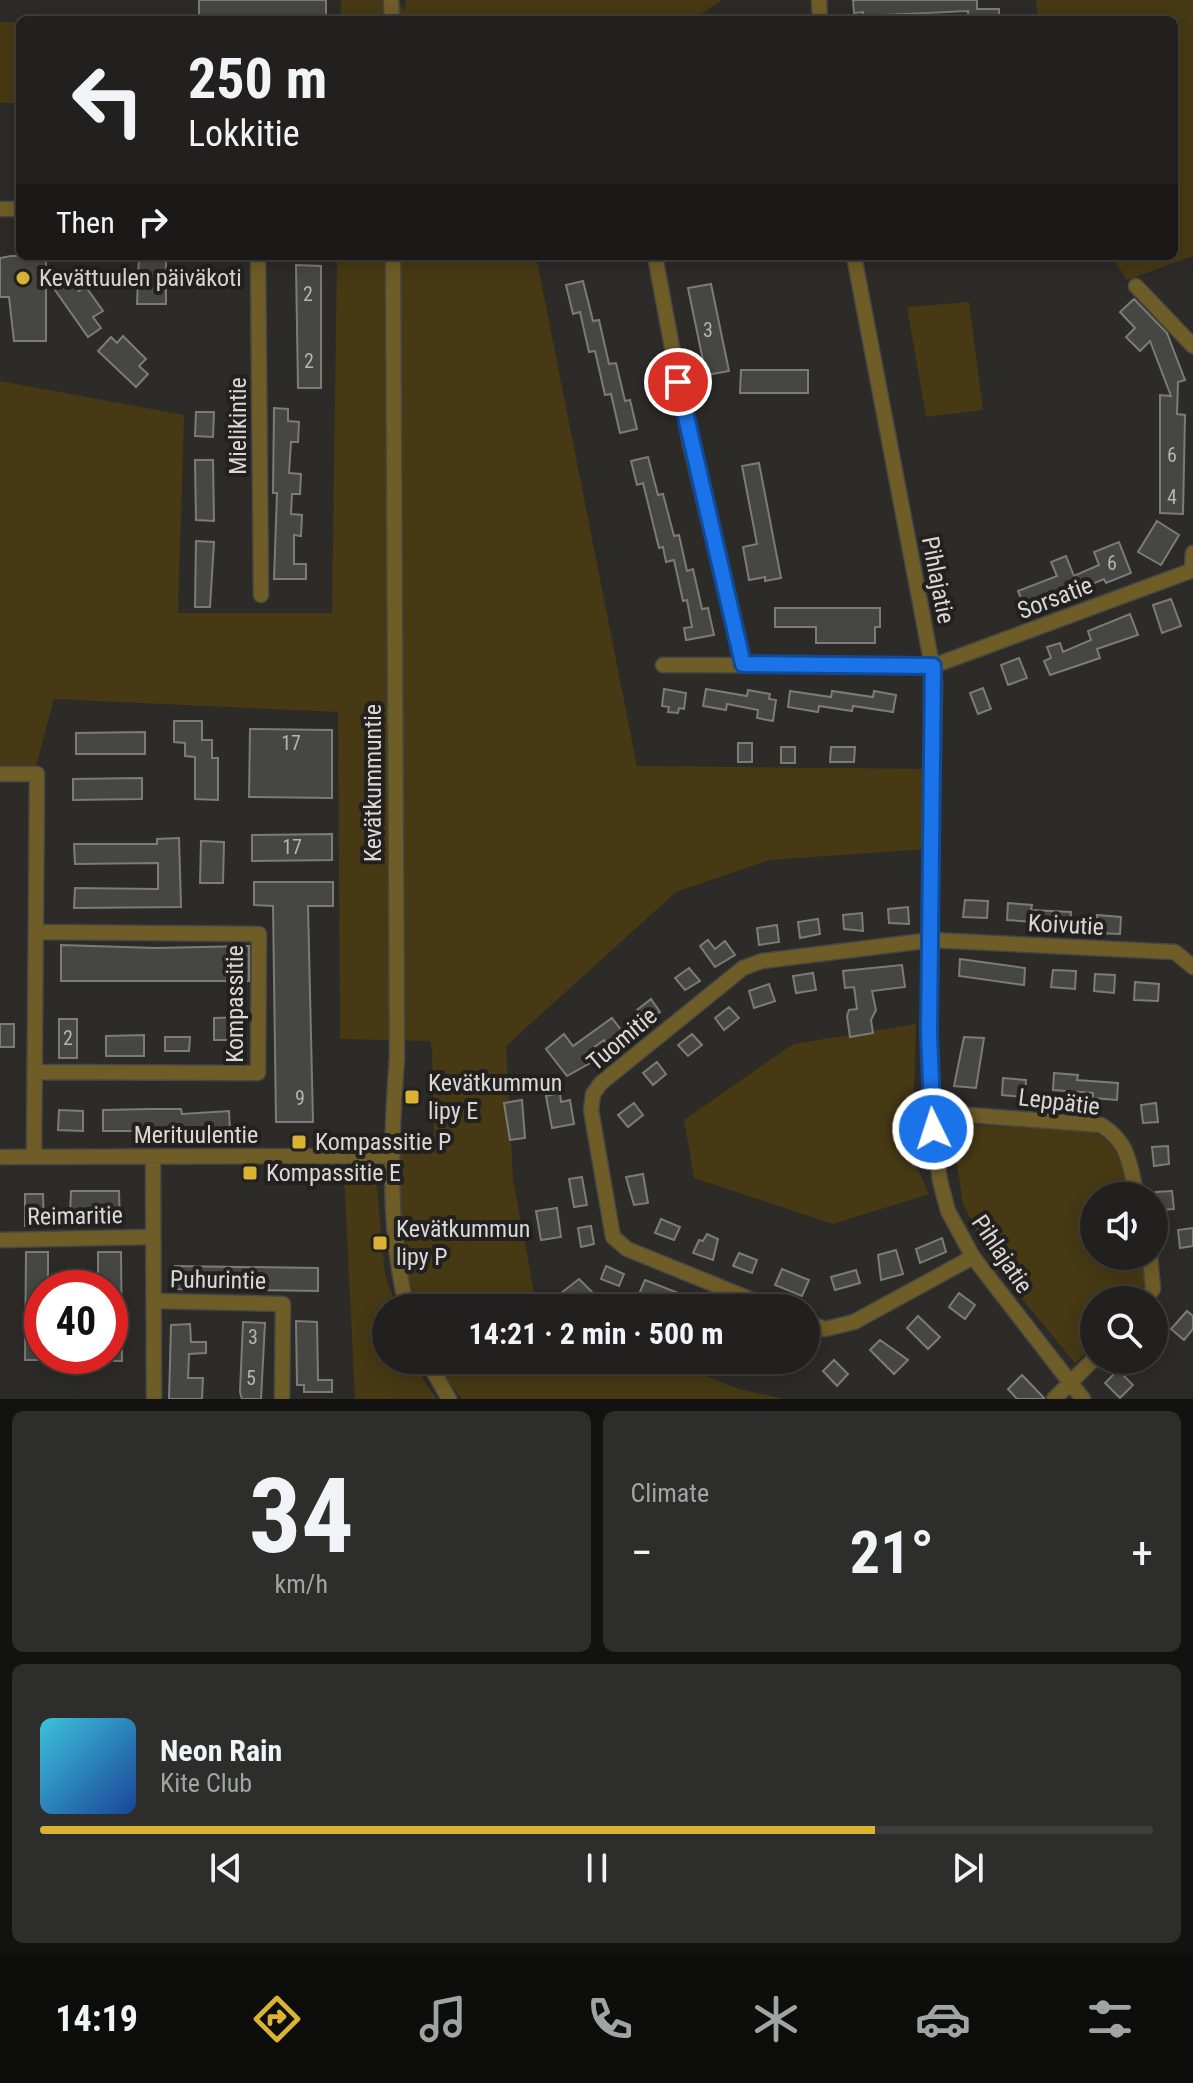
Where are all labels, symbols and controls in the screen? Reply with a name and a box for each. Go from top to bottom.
text: 250 m [188,46,327,112]
icon: left [56,48,160,152]
text: Lokkitie [188,113,300,155]
icon: right [131,200,175,244]
text: Then [56,205,115,240]
place label: Kevättuulen päiväkoti [39,264,242,292]
marker: Kevättuulen päiväkoti [14,269,32,287]
house number: 2 [303,282,313,306]
house number: 3 [703,318,713,342]
pin [644,348,712,416]
house number: 2 [304,349,314,373]
icon: arrive [656,360,700,404]
street label: Mielikintie [224,377,252,475]
house number: 6 [1167,443,1177,467]
house number: 4 [1167,485,1177,509]
street label: Pihlajatie [916,534,960,626]
house number: 6 [1107,551,1117,575]
street label: Sorsatie [1014,571,1096,625]
street label: Kevätkummuntie [359,704,387,862]
house number: 17 [281,731,301,755]
house number: 17 [282,835,302,859]
street label: Koivutie [1027,909,1105,941]
street label: Kompassitie [221,945,249,1063]
street label: Tuomitie [581,1002,663,1076]
house number: 2 [63,1026,73,1050]
place label: Kevätkummun lipy E [428,1069,562,1125]
street label: Leppätie [1017,1083,1101,1121]
house number: 9 [295,1086,305,1110]
position arrow [891,1087,975,1171]
marker: Kevätkummun lipy E [403,1088,421,1106]
street label: Merituulentie [134,1121,258,1149]
place label: Kompassitie P [315,1128,451,1156]
marker: Kompassitie P [290,1133,308,1151]
place label: Kompassitie E [266,1159,401,1187]
marker: Kompassitie E [241,1164,259,1182]
map controls [1080,1182,1168,1374]
button: sound [1080,1182,1168,1270]
street label: Reimaritie [27,1201,123,1231]
street label: Pihlajatie [966,1210,1038,1298]
place label: Kevätkummun lipy P [396,1215,530,1271]
marker: Kevätkummun lipy P [371,1234,389,1252]
street label: Puhurintie [170,1265,266,1295]
speed limit sign: 40 [24,1270,128,1374]
button: search [1080,1286,1168,1374]
text: 14:21 · 2 min · 500 m [469,1316,723,1351]
house number: 3 [248,1325,258,1349]
house number: 5 [246,1366,256,1390]
text: 34 [249,1456,354,1577]
text: Climate [631,1478,709,1508]
text: 21° [850,1517,934,1588]
text: − [631,1527,653,1579]
text: + [1131,1527,1153,1579]
text: km/h [275,1569,328,1599]
text: Neon Rain [160,1733,282,1768]
text: Kite Club [160,1768,252,1798]
icon: previous [204,1846,248,1890]
icon: pause [575,1846,619,1890]
icon: next [946,1846,990,1890]
icon: directions [249,1991,305,2047]
icon: music [415,1991,471,2047]
icon: phone [582,1991,638,2047]
icon: climate [748,1991,804,2047]
icon: car [915,1991,971,2047]
icon: filters [1082,1991,1138,2047]
text: 14:19 [55,1998,138,2040]

